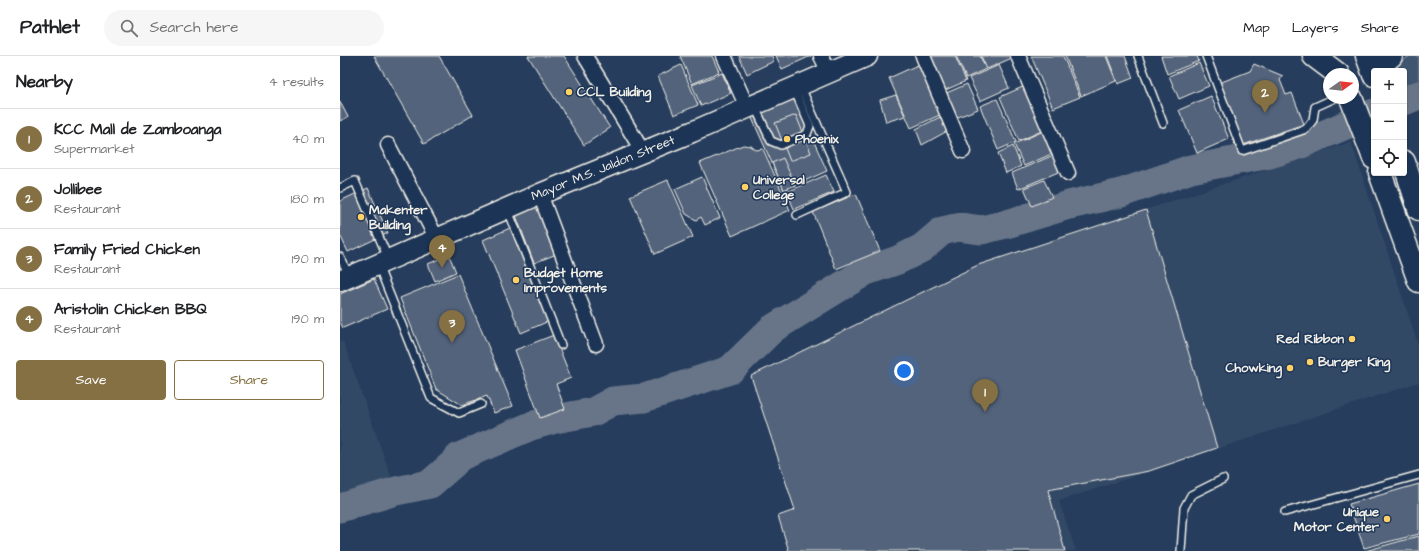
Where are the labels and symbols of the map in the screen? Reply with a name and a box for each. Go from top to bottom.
north arrow [1323,68,1359,104]
pin: 2 [1252,80,1278,113]
place label: CCL Building [577,83,652,103]
marker: CCL Building [564,87,574,97]
place label: Phoenix [795,130,840,148]
street label: Mayor M.S. Jaldon Street [528,131,679,206]
marker: Phoenix [782,134,792,144]
place label: Universal College [752,171,805,206]
marker: Universal College [740,182,750,192]
place label: Makenter Building [369,201,428,236]
marker: Makenter Building [356,212,366,222]
pin: 4 [429,235,455,268]
place label: Budget Home Improvements [524,264,607,298]
marker: Budget Home Improvements [511,275,521,285]
pin: 3 [439,310,465,343]
place label: Red Ribbon [1276,330,1344,348]
marker: Red Ribbon [1347,334,1357,344]
place label: Burger King [1318,353,1390,373]
marker: Burger King [1305,357,1315,367]
place label: Chowking [1225,359,1282,379]
your location [894,361,914,381]
marker: Chowking [1285,363,1295,373]
pin: 1 [972,379,998,412]
place label: Unique Motor Center [1294,503,1380,536]
marker: Unique Motor Center [1382,514,1392,524]

